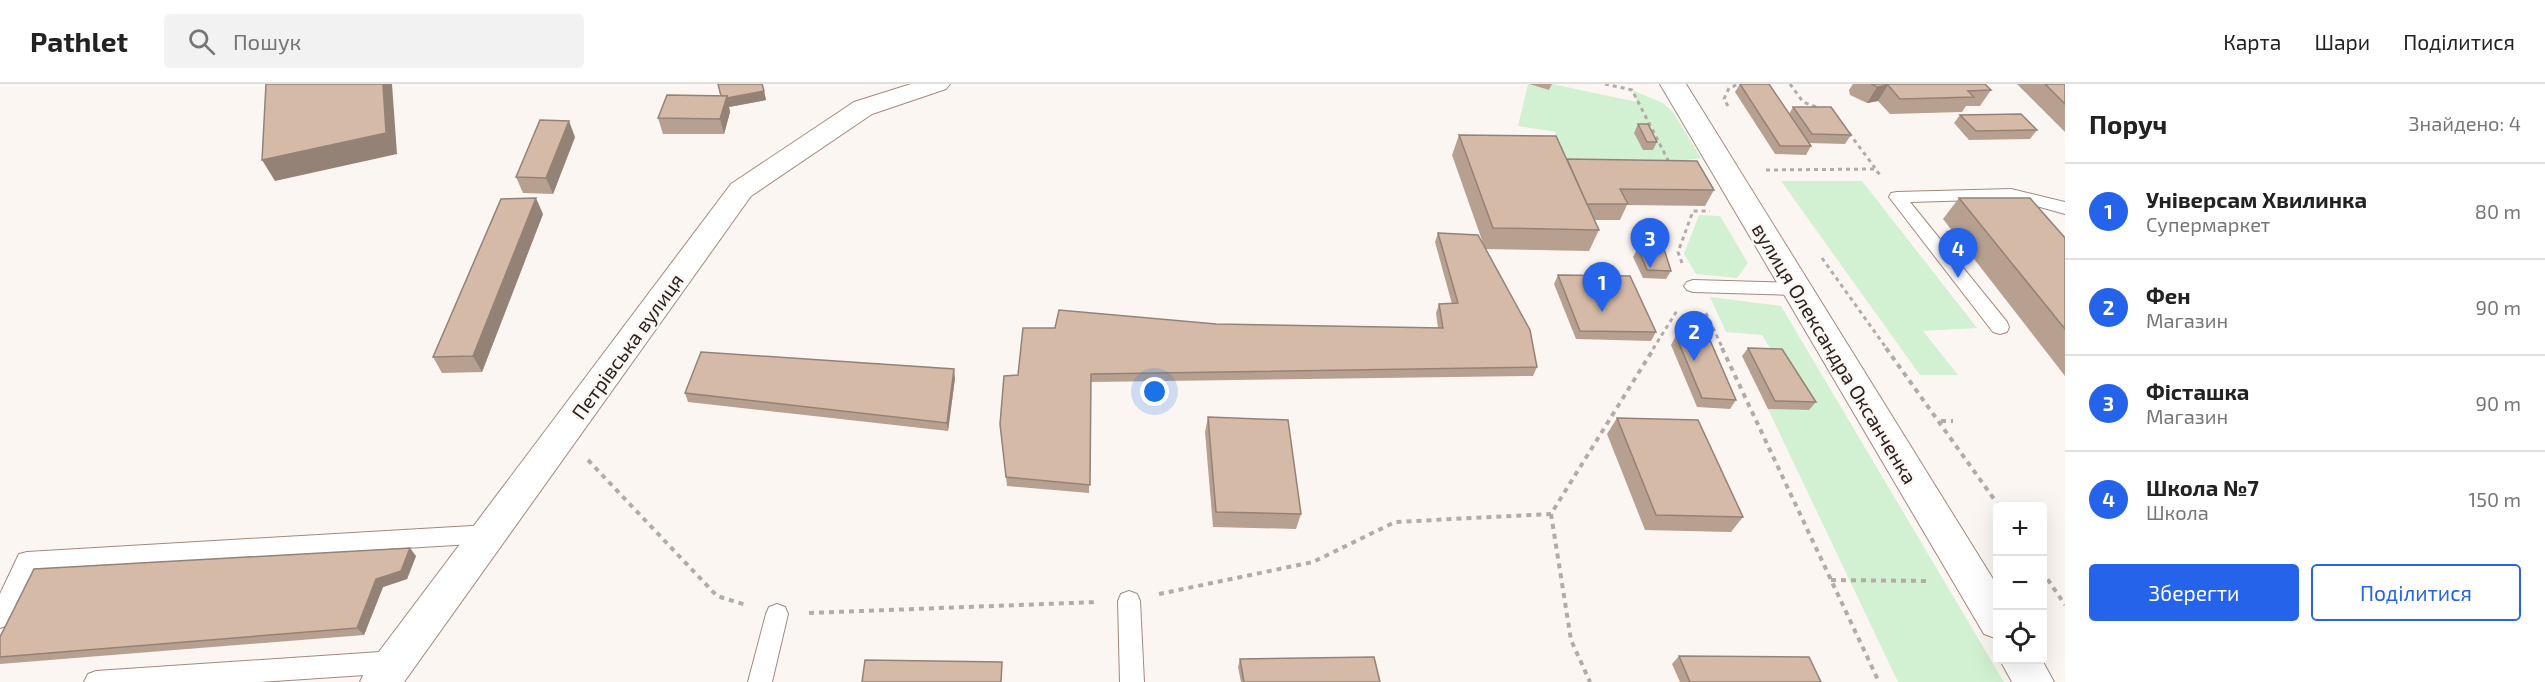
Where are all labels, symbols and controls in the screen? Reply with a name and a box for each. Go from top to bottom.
search box [164,14,584,68]
text: Pathlet [30,24,128,58]
icon: search [185,25,218,58]
text: Пошук [233,28,301,54]
text: Карта [2223,29,2281,54]
text: Шари [2314,29,2370,54]
text: Поділитися [2403,29,2515,54]
text: Поруч [2089,108,2167,139]
text: Знайдено: 4 [2409,111,2521,135]
text: Універсам Хвилинка [2146,186,2367,212]
text: 1 [2104,199,2113,223]
text: 80 m [2475,199,2521,223]
text: Супермаркет [2146,212,2270,236]
pin: 3 [1630,218,1670,268]
street label: вулиця Олександра Оксанченка [1747,218,1922,488]
pin: 4 [1938,228,1978,278]
pin: 1 [1582,262,1622,312]
street label: Петрівська вулиця [566,268,689,424]
text: Фен [2146,282,2190,308]
text: 2 [2103,295,2114,319]
text: 90 m [2476,295,2521,319]
text: Магазин [2146,308,2228,332]
pin: 2 [1674,312,1714,361]
your location [1140,377,1169,406]
text: Фісташка [2146,378,2249,404]
text: 3 [2103,391,2114,415]
text: 90 m [2476,391,2521,415]
text: Магазин [2146,404,2228,428]
text: Школа №7 [2146,474,2259,500]
text: 4 [2102,487,2115,511]
text: 150 m [2468,487,2521,511]
text: Школа [2146,500,2209,524]
map controls [1993,502,2047,664]
button: + [1993,502,2047,556]
button: − [1993,556,2047,610]
button: Зберегти [2089,564,2299,621]
button: Поділитися [2311,564,2521,621]
button: locate [1993,610,2047,664]

